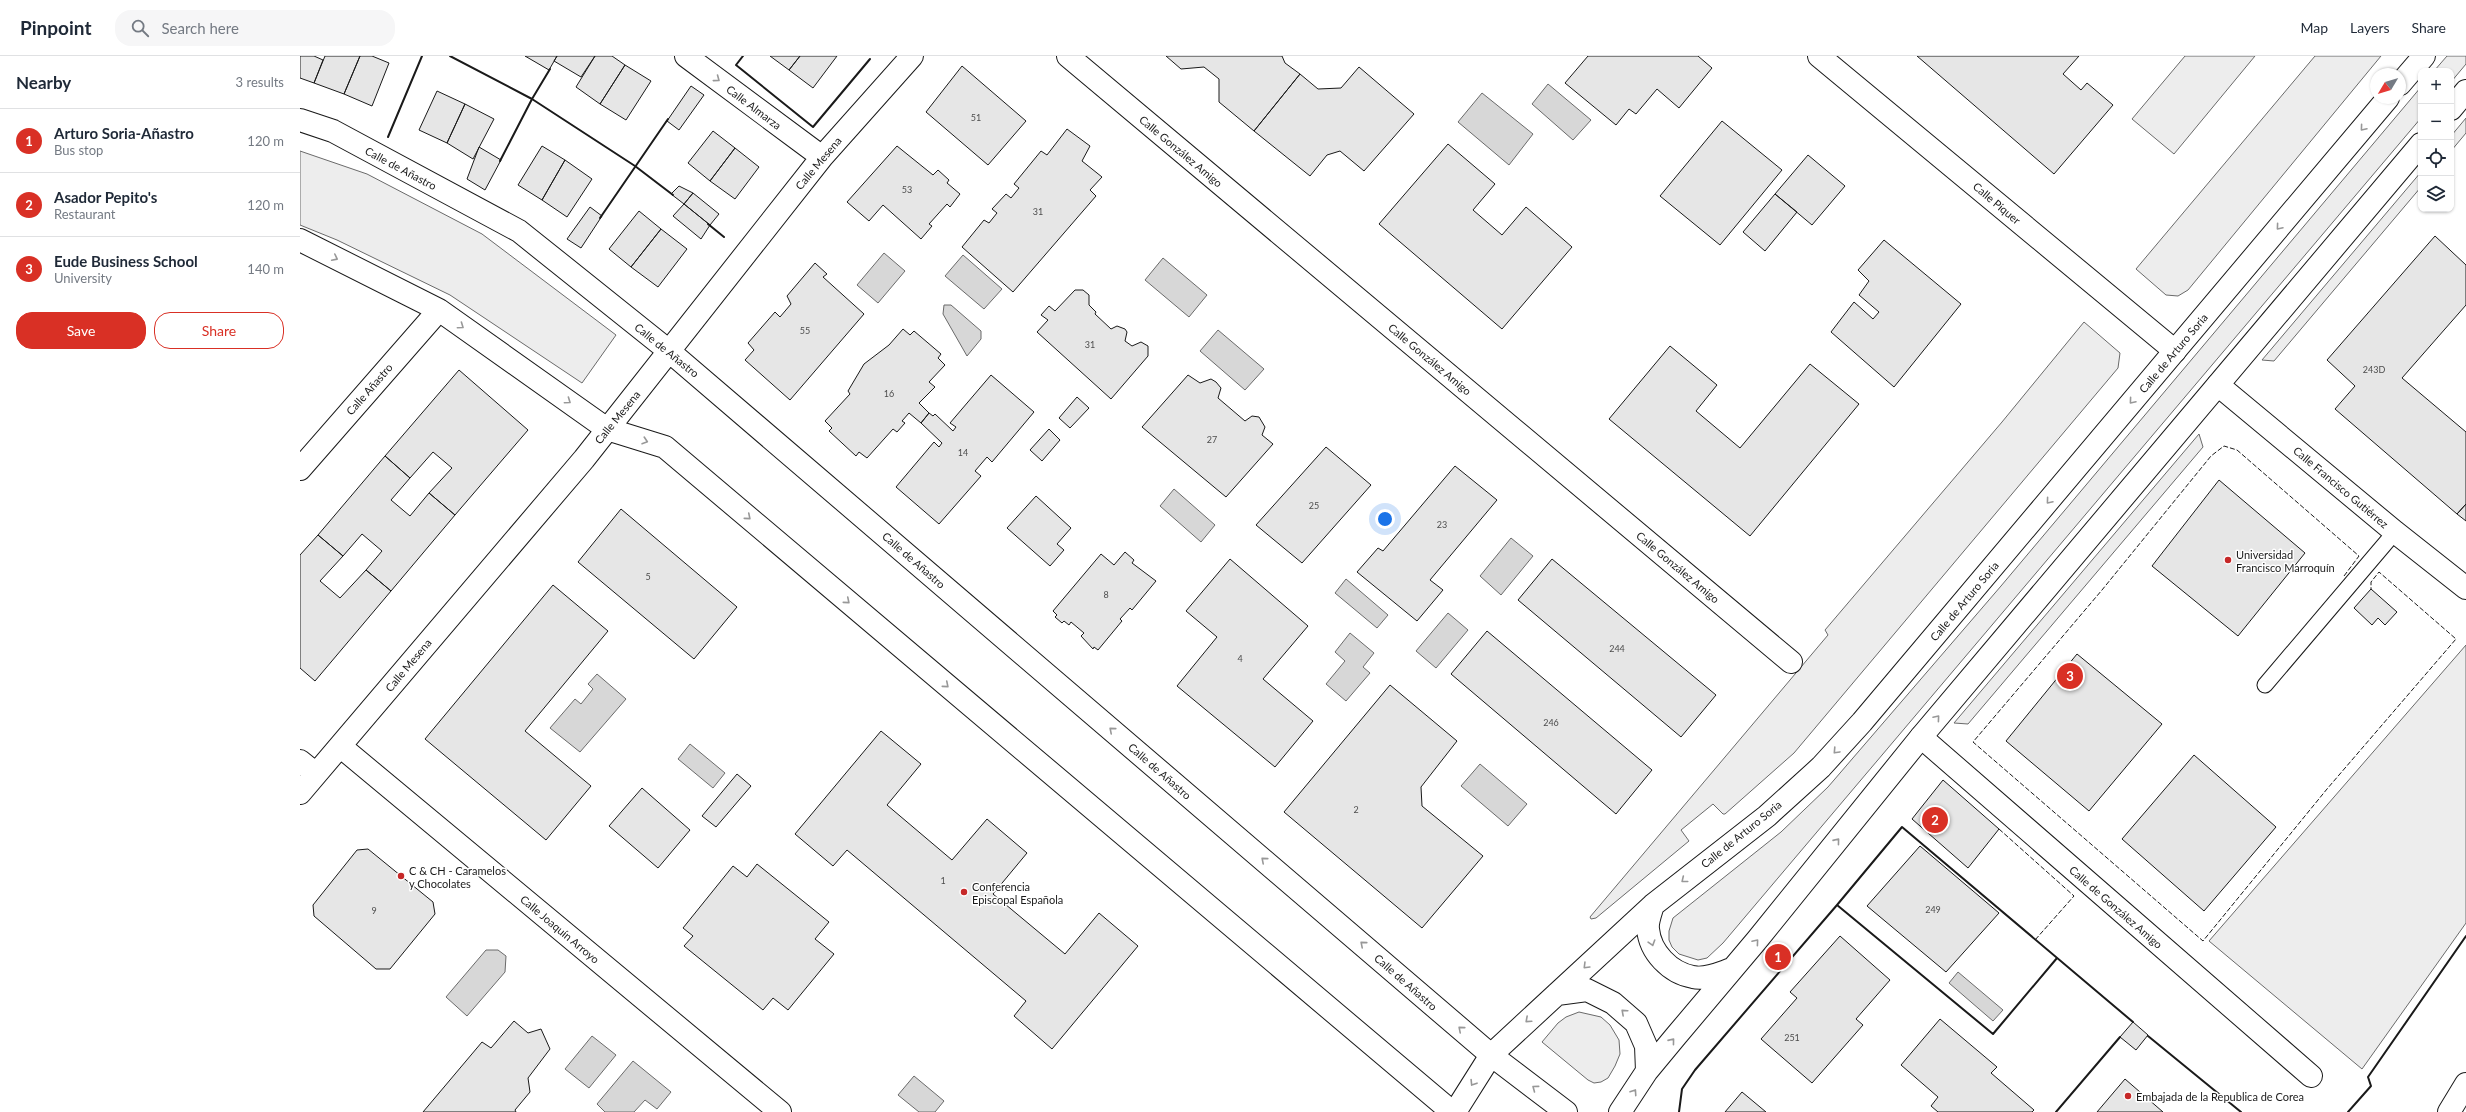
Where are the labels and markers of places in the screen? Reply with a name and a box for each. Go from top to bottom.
place label: Universidad Francisco Marroquín [2236,548,2335,574]
marker: Universidad Francisco Marroquín [2223,555,2233,565]
pin: 3 [2057,661,2083,691]
pin: 2 [1922,805,1948,835]
place label: C & CH - Caramelos y Chocolates [409,864,506,890]
marker: C & CH - Caramelos y Chocolates [396,871,406,881]
place label: Conferencia Episcopal Española [972,880,1063,906]
marker: Conferencia Episcopal Española [959,887,969,897]
pin: 1 [1765,942,1791,972]
place label: Embajada de la Republica de Corea [2136,1090,2304,1103]
marker: Embajada de la Republica de Corea [2123,1091,2133,1101]

